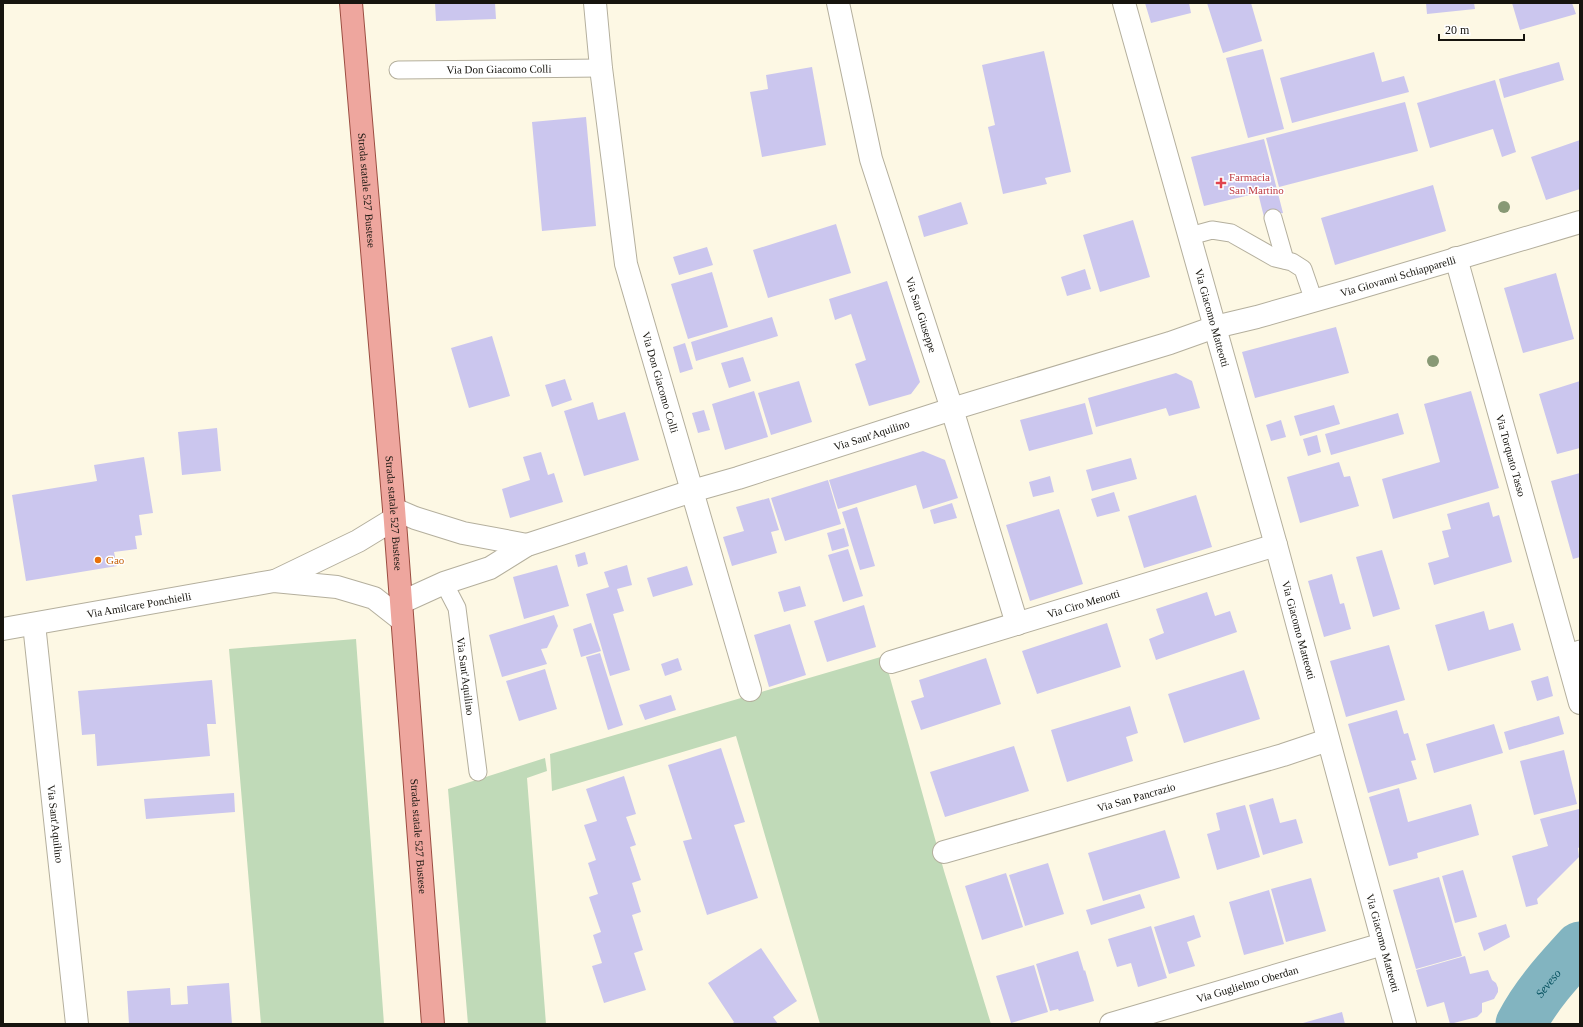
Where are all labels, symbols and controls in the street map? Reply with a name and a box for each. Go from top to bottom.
scale bar [1439,16,1524,42]
text: 20 m [1445,23,1470,37]
street label: Via Don Giacomo Colli [447,62,551,76]
street label: Strada statale 527 Bustese [356,132,378,248]
place label: Farmacia San Martino [1229,171,1284,196]
marker: Farmacia San Martino [1216,178,1226,188]
street label: Via Giovanni Schiapparelli [1339,253,1457,299]
street label: Via Giacomo Matteotti [1193,267,1232,368]
street label: Via San Giuseppe [904,275,939,354]
street label: Via Don Giacomo Colli [640,330,681,434]
street label: Via Torquato Tasso [1494,413,1528,498]
street label: Via Sant'Aquilino [832,417,911,453]
street label: Strada statale 527 Bustese [383,455,405,571]
place label: Gao [106,554,125,566]
marker: Gao [93,555,103,565]
street label: Via Giacomo Matteotti [1280,580,1318,681]
street label: Via Ciro Menotti [1046,587,1121,620]
street label: Via Amilcare Ponchielli [86,590,192,620]
street label: Via Sant'Aquilino [455,636,477,717]
street label: Strada statale 527 Bustese [408,778,429,894]
street label: Via San Pancrazio [1096,780,1177,814]
street label: Via Sant'Aquilino [45,784,66,864]
street label: Via Giacomo Matteotti [1364,892,1402,993]
street label: Via Guglielmo Oberdan [1195,963,1300,1005]
water label: Seveso [1533,966,1564,1000]

